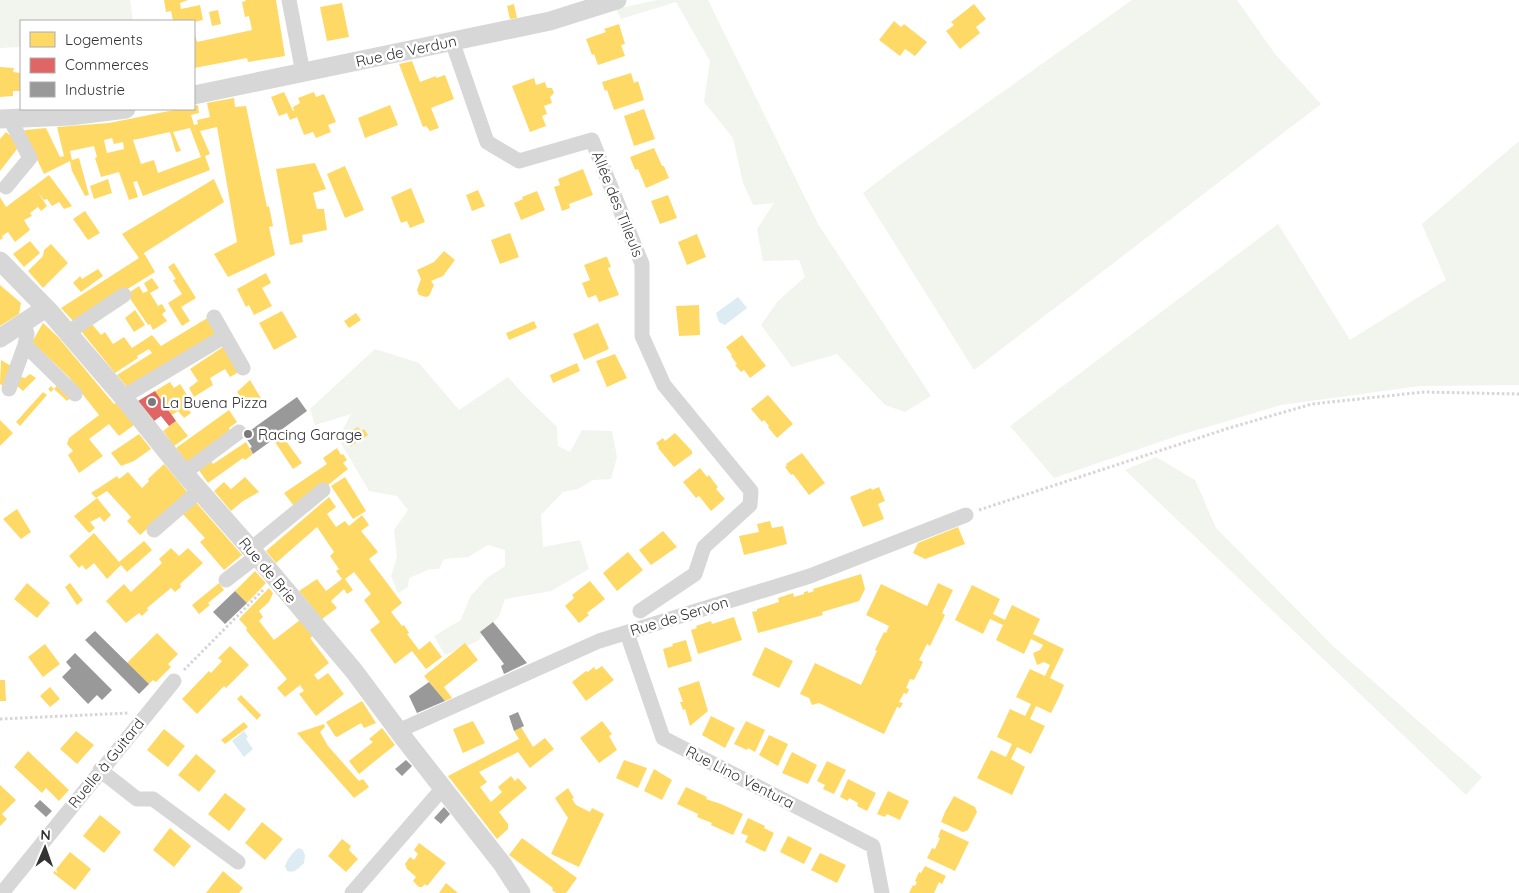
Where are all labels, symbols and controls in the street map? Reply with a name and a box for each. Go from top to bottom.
legend [20,20,195,110]
text: Logements [65,30,143,49]
street label: Rue de Verdun [354,31,458,71]
text: Commerces [65,55,148,74]
text: Industrie [65,80,125,99]
street label: Allée des Tilleuls [588,148,648,260]
place label: La Buena Pizza [162,393,267,412]
marker: La Buena Pizza [146,396,158,408]
place label: Racing Garage [258,425,362,444]
marker: Racing Garage [242,428,254,440]
street label: Rue de Brie [235,533,301,607]
street label: Rue de Servon [628,592,730,640]
street label: Ruelle à Guitard [64,714,148,812]
street label: Rue Lino Ventura [683,741,797,813]
north arrow [20,823,70,873]
text: N [40,826,51,844]

